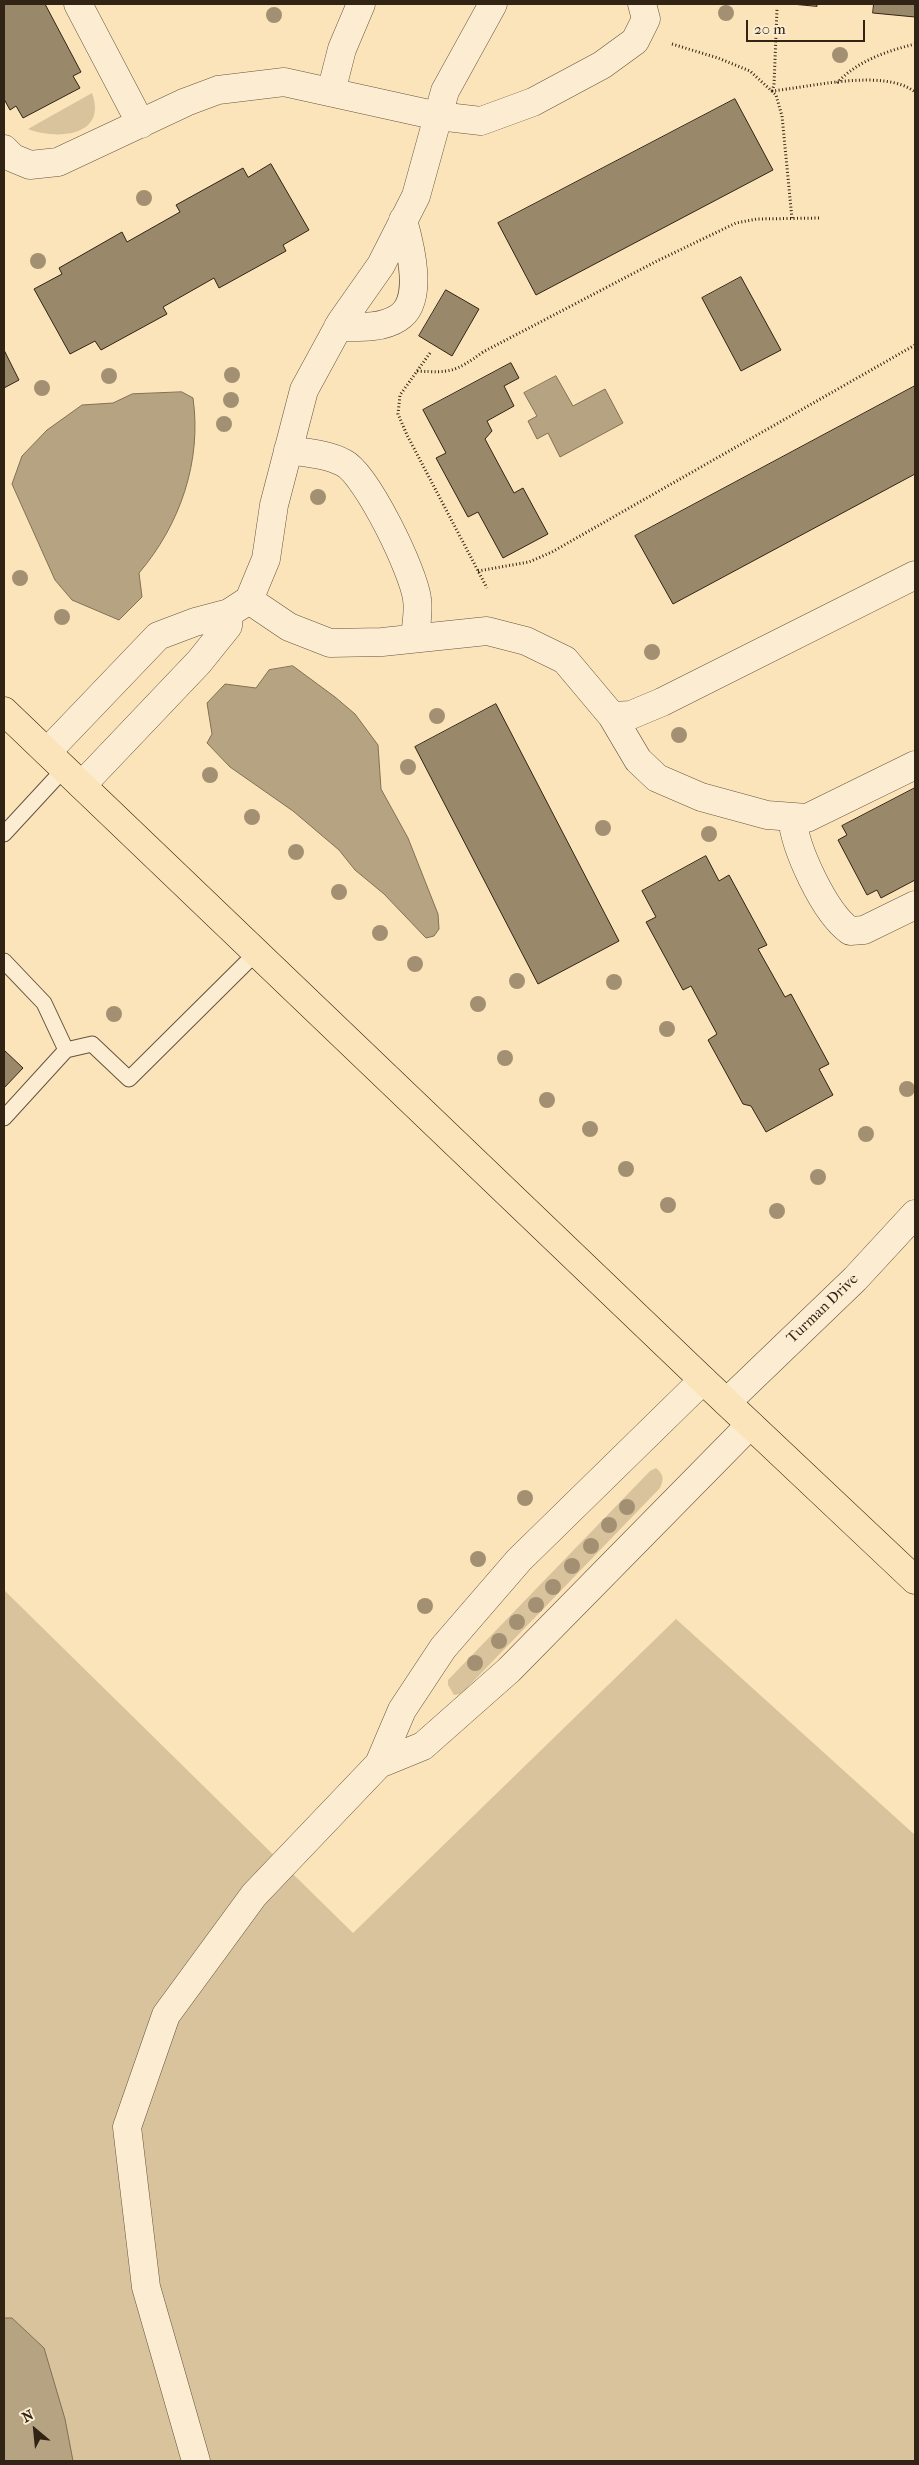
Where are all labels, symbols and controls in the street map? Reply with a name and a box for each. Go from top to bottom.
scale bar [749,10,868,42]
text: 20 m [754,20,786,38]
street label: Turman Drive [783,1270,863,1348]
north arrow [10,2405,60,2455]
text: N [19,2406,36,2426]

